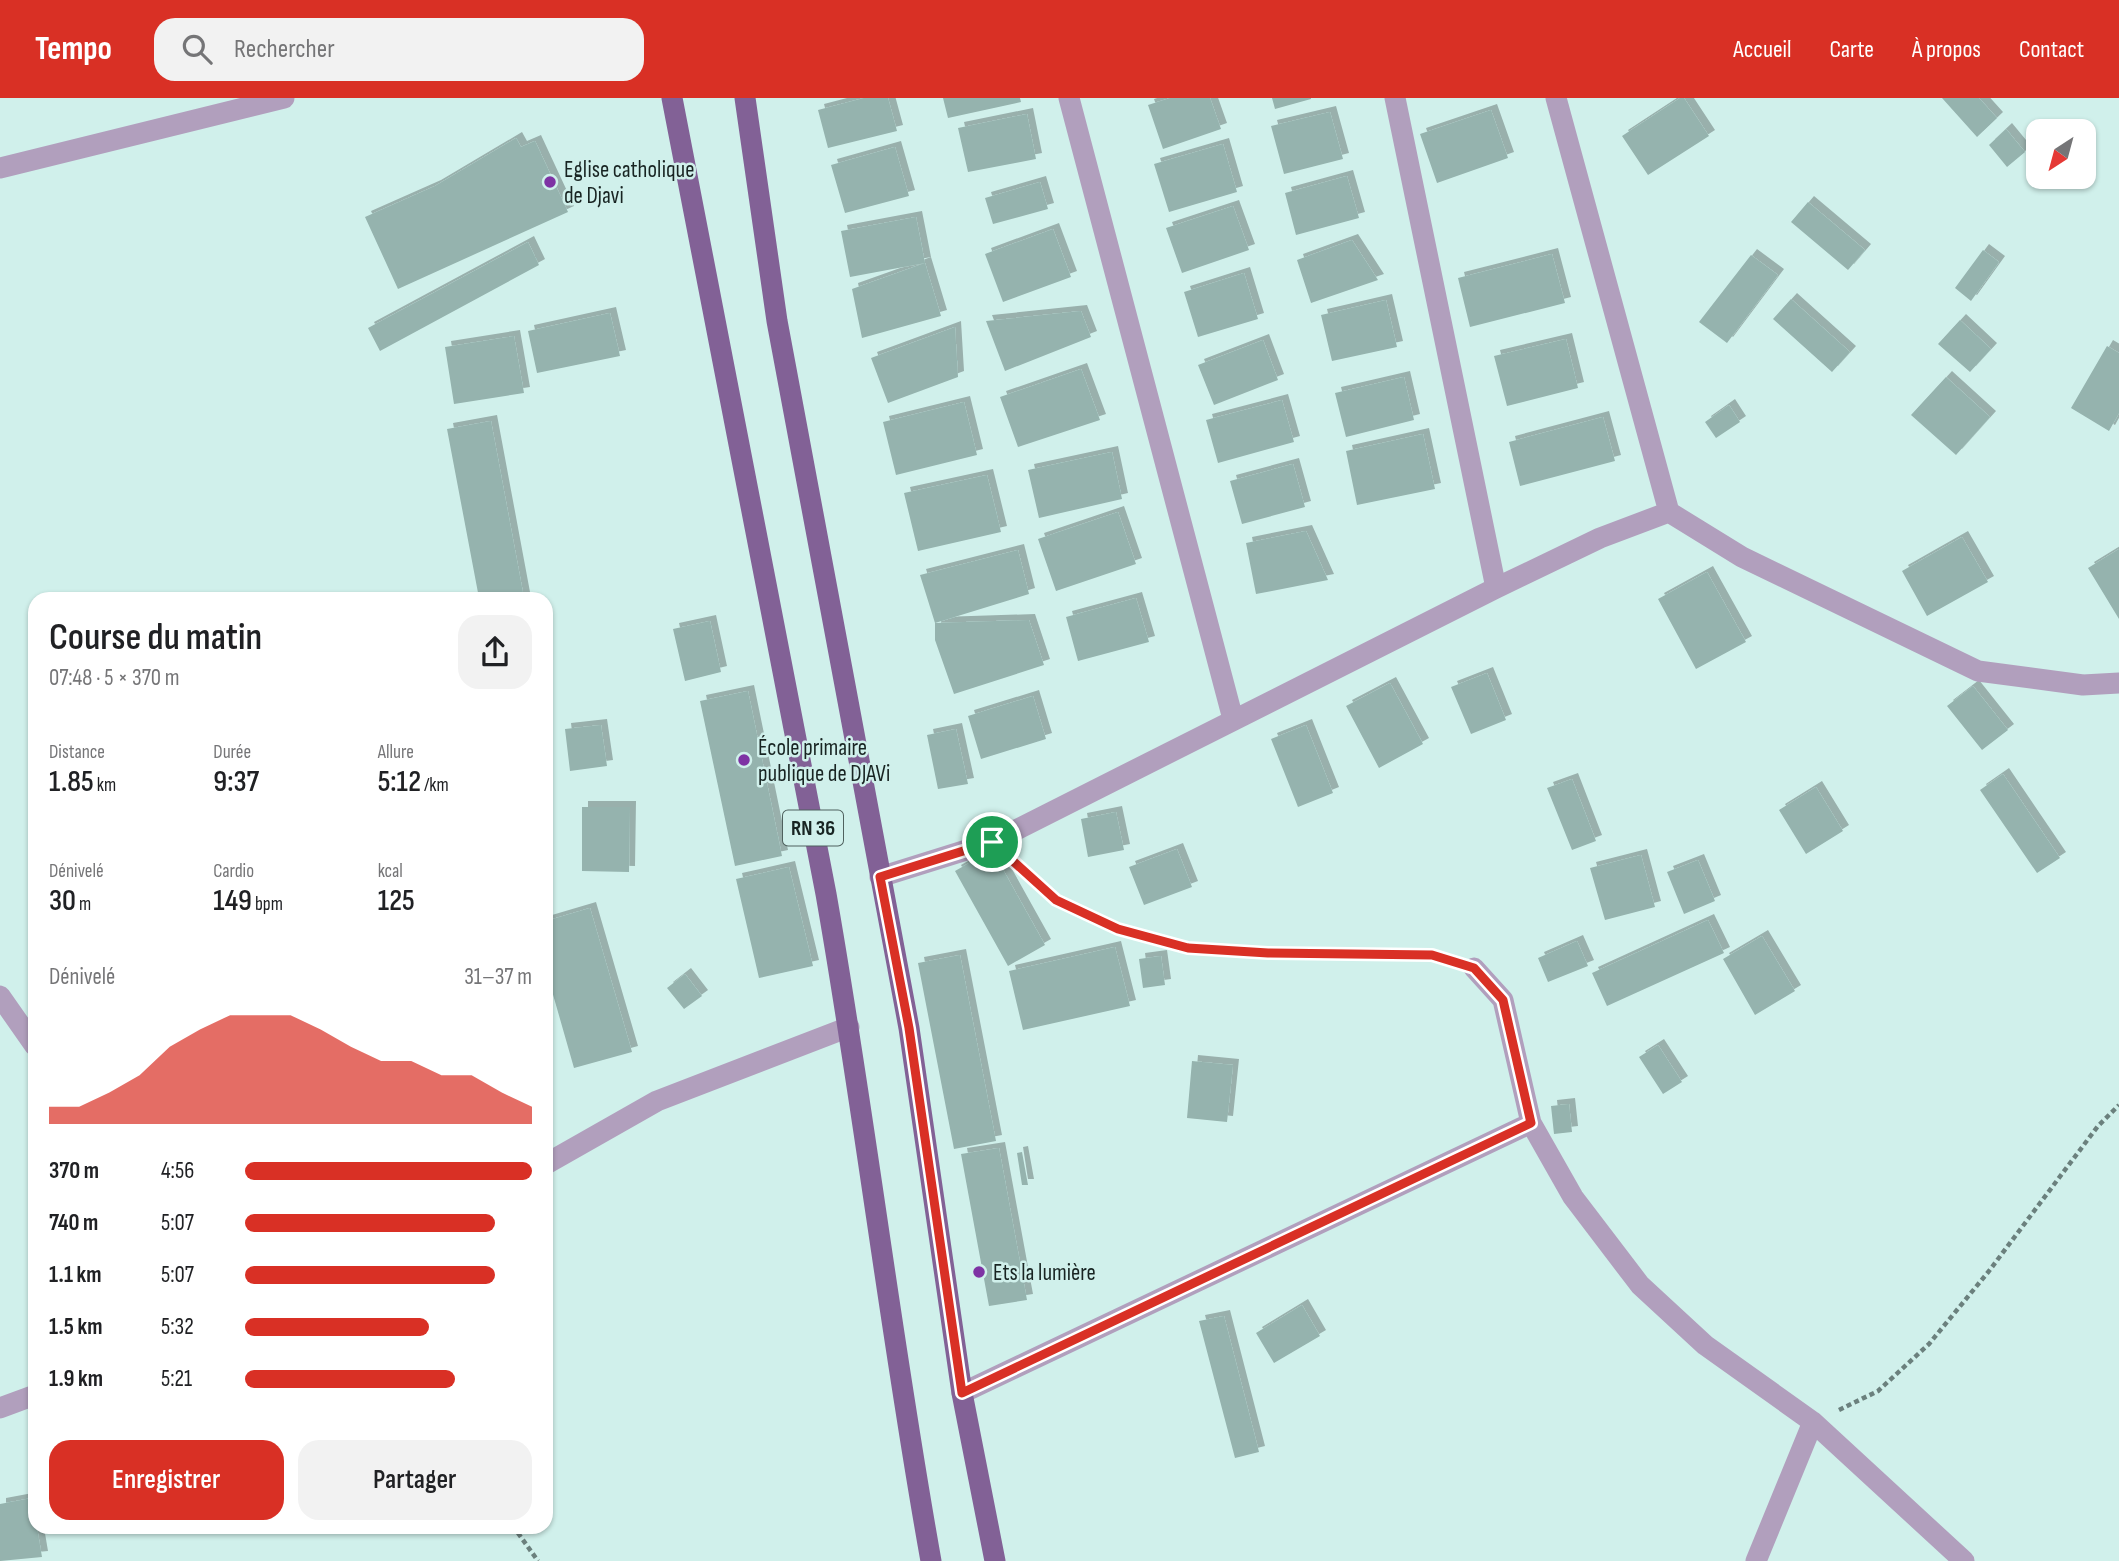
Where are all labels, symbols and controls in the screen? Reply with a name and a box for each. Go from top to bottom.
search box [154,18,644,81]
text: Tempo [35,29,112,69]
icon: search [178,30,216,68]
text: Rechercher [234,34,335,65]
text: Accueil [1733,35,1792,64]
text: Carte [1830,35,1874,64]
text: À propos [1912,35,1981,64]
text: Contact [2019,35,2084,64]
north arrow [2026,119,2096,189]
map controls [2026,119,2096,189]
place label: Eglise catholique de Djavi [564,156,694,210]
marker: Eglise catholique de Djavi [542,174,558,190]
text: Course du matin [49,615,262,660]
button: share [458,615,532,689]
text: 07:48 · 5 × 370 m [49,664,179,692]
place label: École primaire publique de DJAVi [758,734,890,788]
text: Distance [49,741,105,764]
text: Durée [213,741,251,764]
text: Allure [378,741,414,764]
marker: École primaire publique de DJAVi [736,752,752,768]
text: 1.85 [49,764,94,800]
text: 9:37 [213,764,259,800]
text: 5:12 [378,764,421,800]
text: km [94,774,116,797]
text: /km [421,774,449,797]
road number: RN 36 [783,810,843,846]
pin [962,812,1022,872]
icon: arrive [973,823,1011,861]
text: Dénivelé [49,860,104,883]
text: Cardio [213,860,254,883]
text: kcal [378,860,403,883]
text: 30 [49,883,76,919]
text: 149 [213,883,252,919]
text: 125 [378,883,415,919]
text: m [76,893,91,916]
text: bpm [252,893,283,916]
text: Dénivelé [49,963,115,991]
text: 31–37 m [464,963,532,991]
text: 370 m [49,1157,99,1185]
text: 4:56 [161,1157,194,1185]
text: 740 m [49,1209,98,1237]
text: 5:07 [161,1209,194,1237]
place label: Ets la lumière [993,1259,1096,1287]
text: 1.1 km [49,1261,102,1289]
text: 5:07 [161,1261,194,1289]
marker: Ets la lumière [971,1264,987,1280]
text: 1.5 km [49,1313,102,1341]
text: 5:32 [161,1313,194,1341]
text: 1.9 km [49,1365,103,1393]
text: 5:21 [161,1365,192,1393]
button: Enregistrer [49,1440,284,1520]
button: Partager [298,1440,532,1520]

